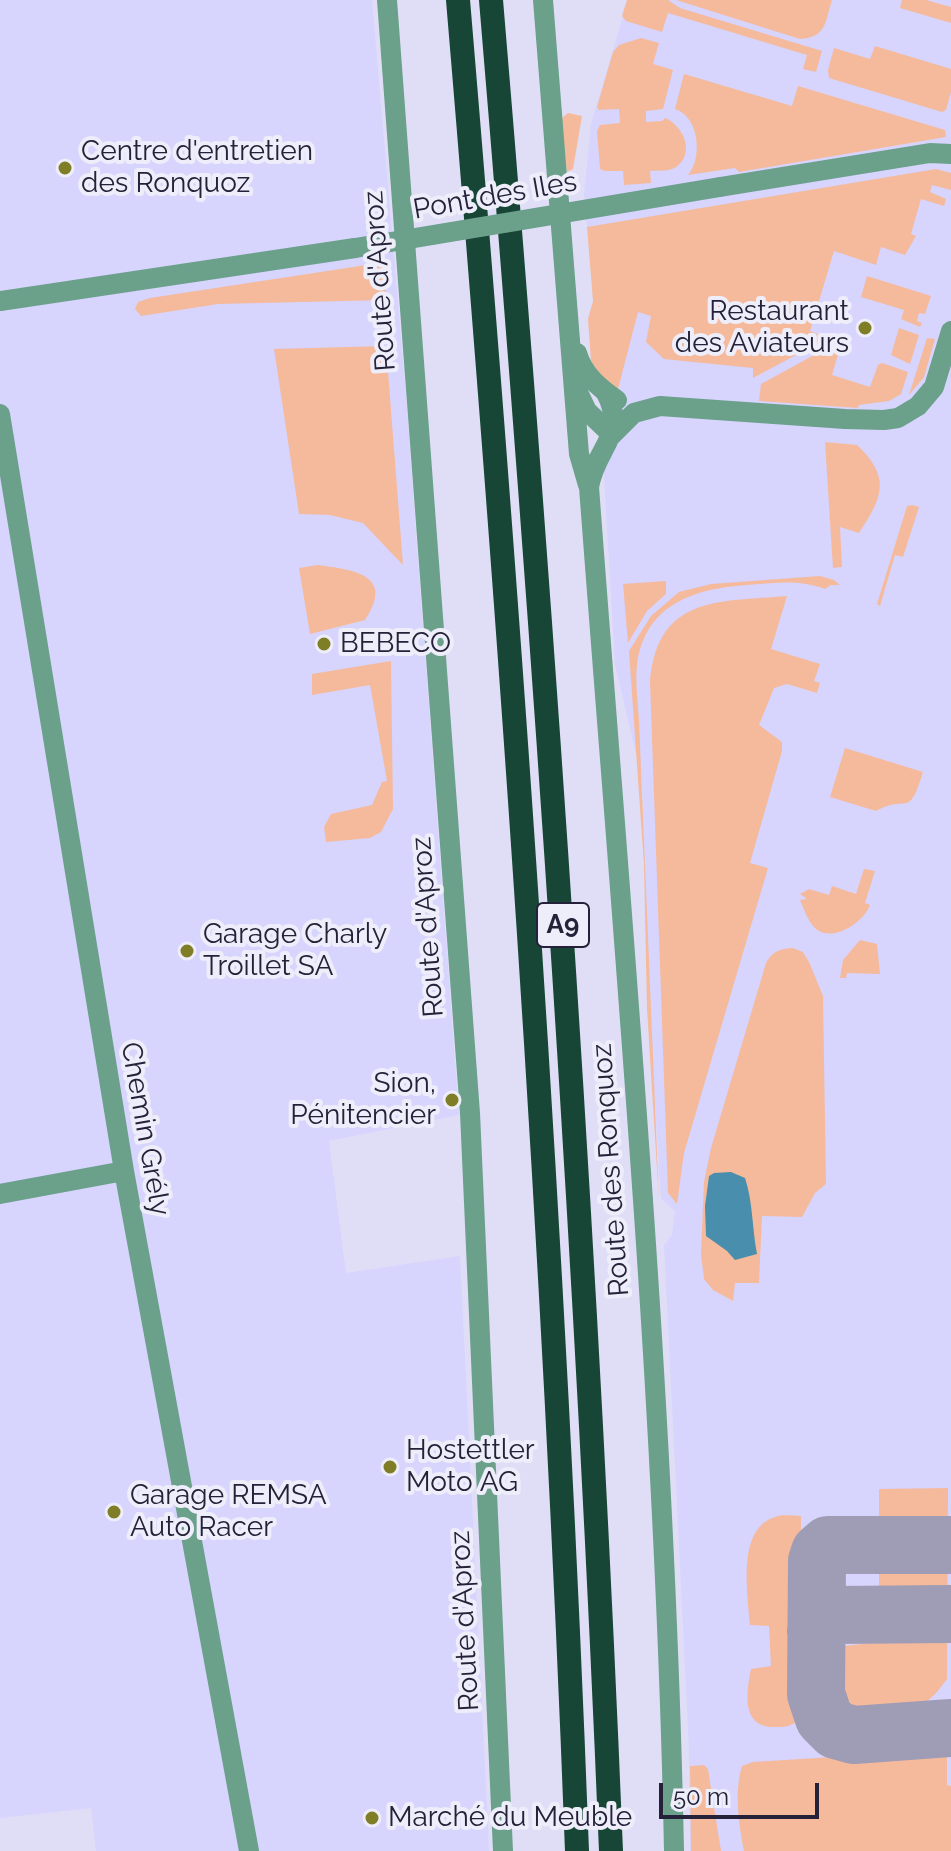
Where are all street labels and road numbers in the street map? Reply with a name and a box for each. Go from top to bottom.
street label: Pont des Iles [411,165,579,227]
street label: Route d'Aproz [357,190,403,372]
street label: Route d'Aproz [405,836,451,1018]
road number: A9 [537,903,589,947]
street label: Chemin Grély [113,1040,177,1218]
street label: Route des Ronquoz [585,1043,637,1297]
street label: Route d'Aproz [443,1530,487,1712]

